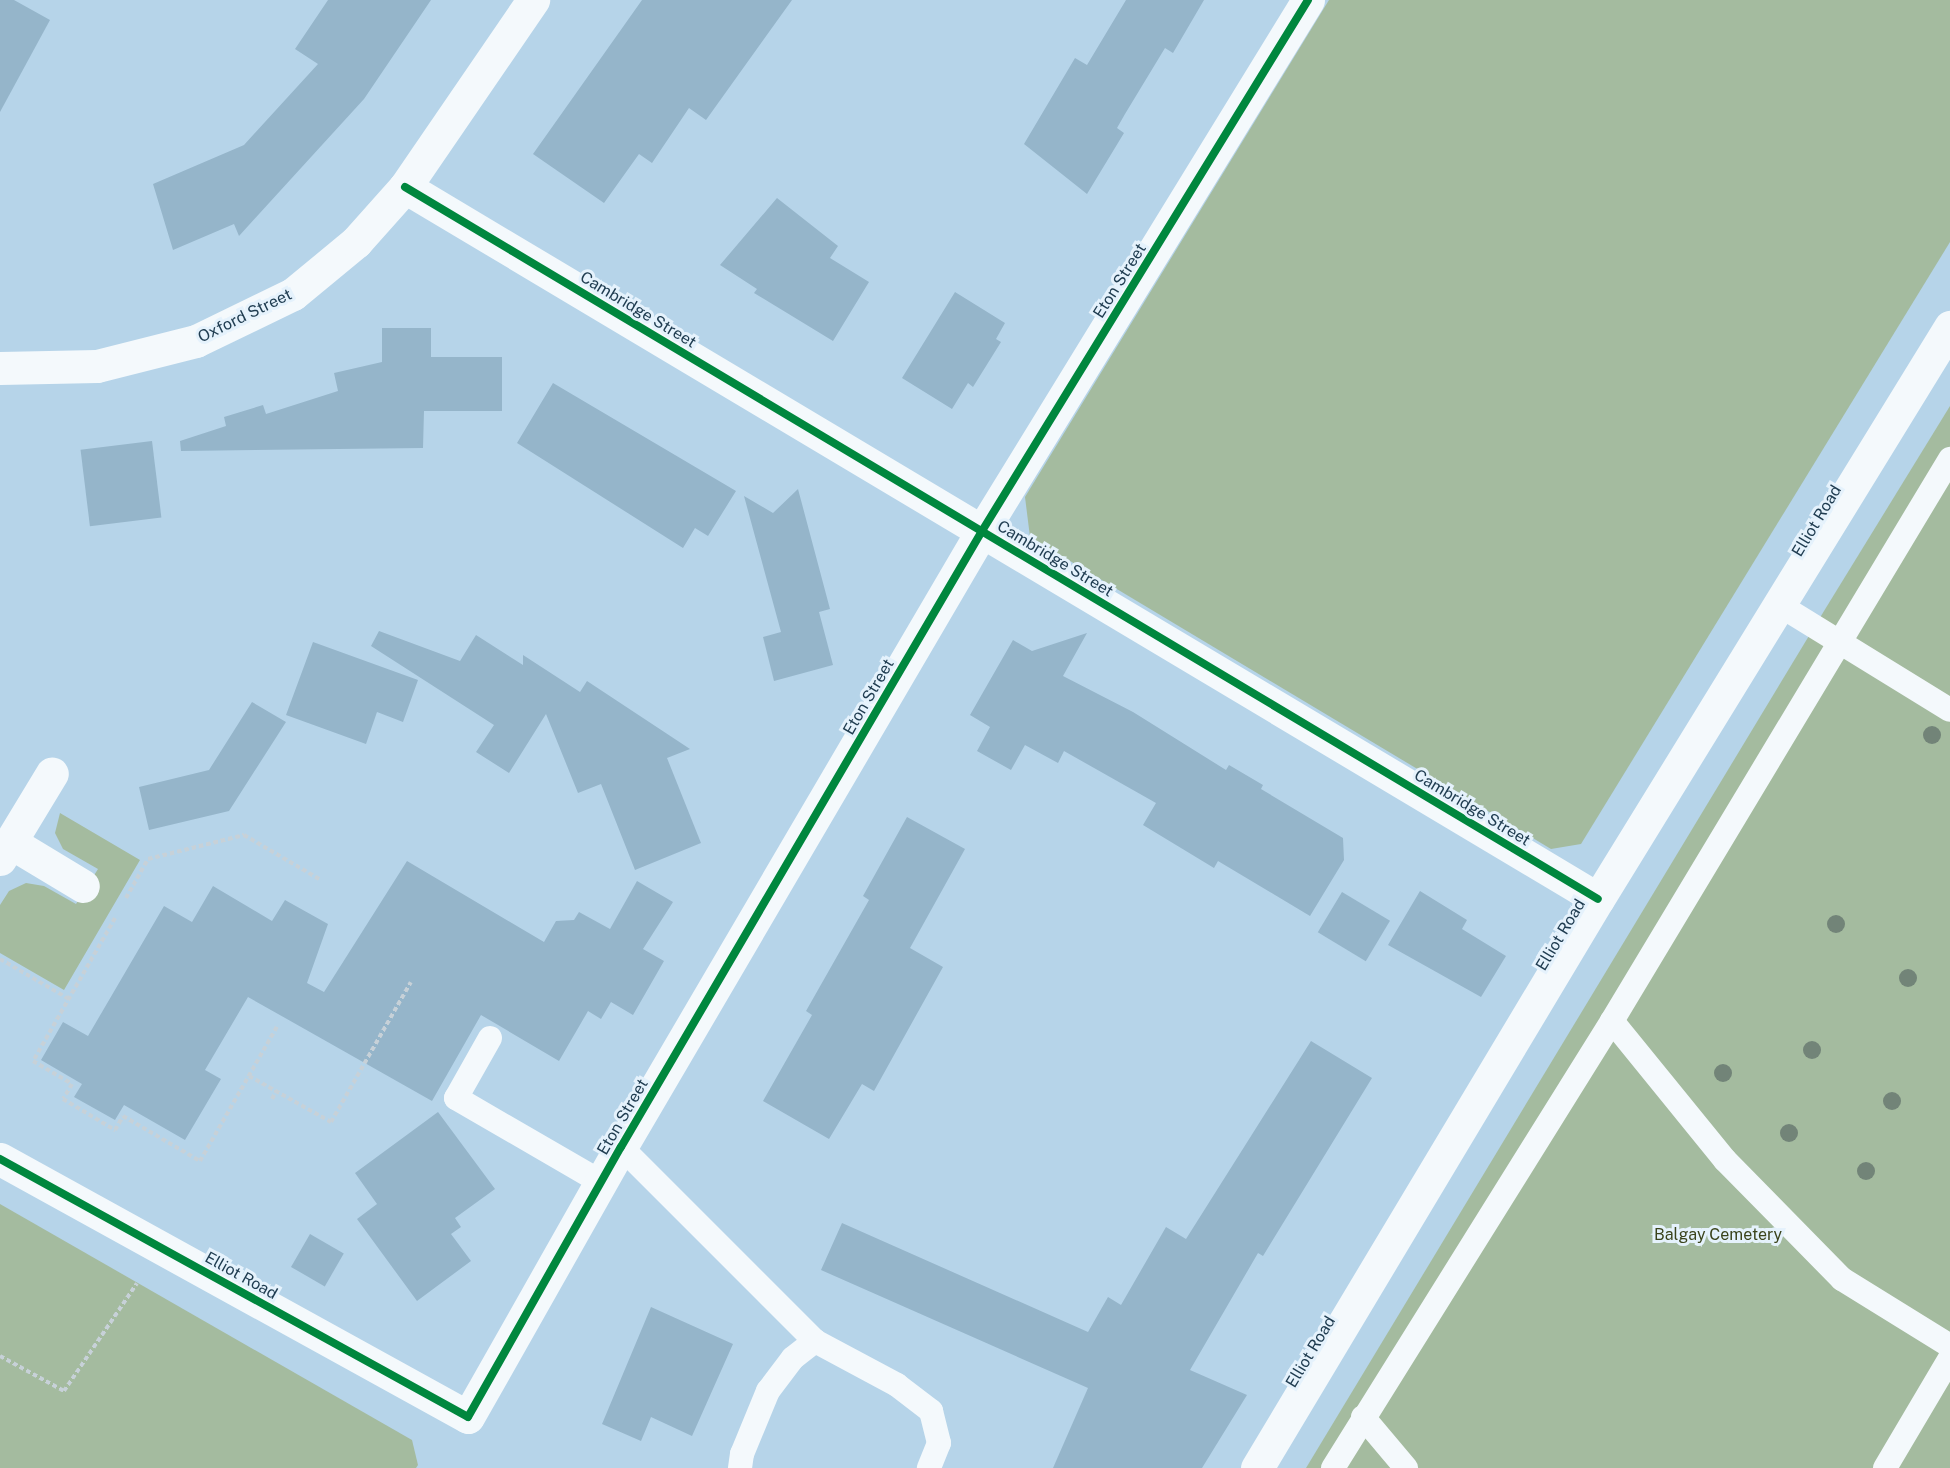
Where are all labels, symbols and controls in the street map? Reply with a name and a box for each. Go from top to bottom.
street label: Eton Street [1089,240,1151,322]
street label: Cambridge Street [576,268,700,352]
street label: Oxford Street [195,285,295,347]
street label: Elliot Road [1788,482,1846,560]
street label: Cambridge Street [993,517,1117,601]
street label: Eton Street [840,656,898,738]
street label: Cambridge Street [1410,766,1534,850]
street label: Elliot Road [1532,896,1590,974]
street label: Eton Street [594,1076,652,1158]
park label: Balgay Cemetery [1654,1225,1782,1245]
street label: Elliot Road [201,1248,281,1304]
street label: Elliot Road [1282,1313,1340,1391]

